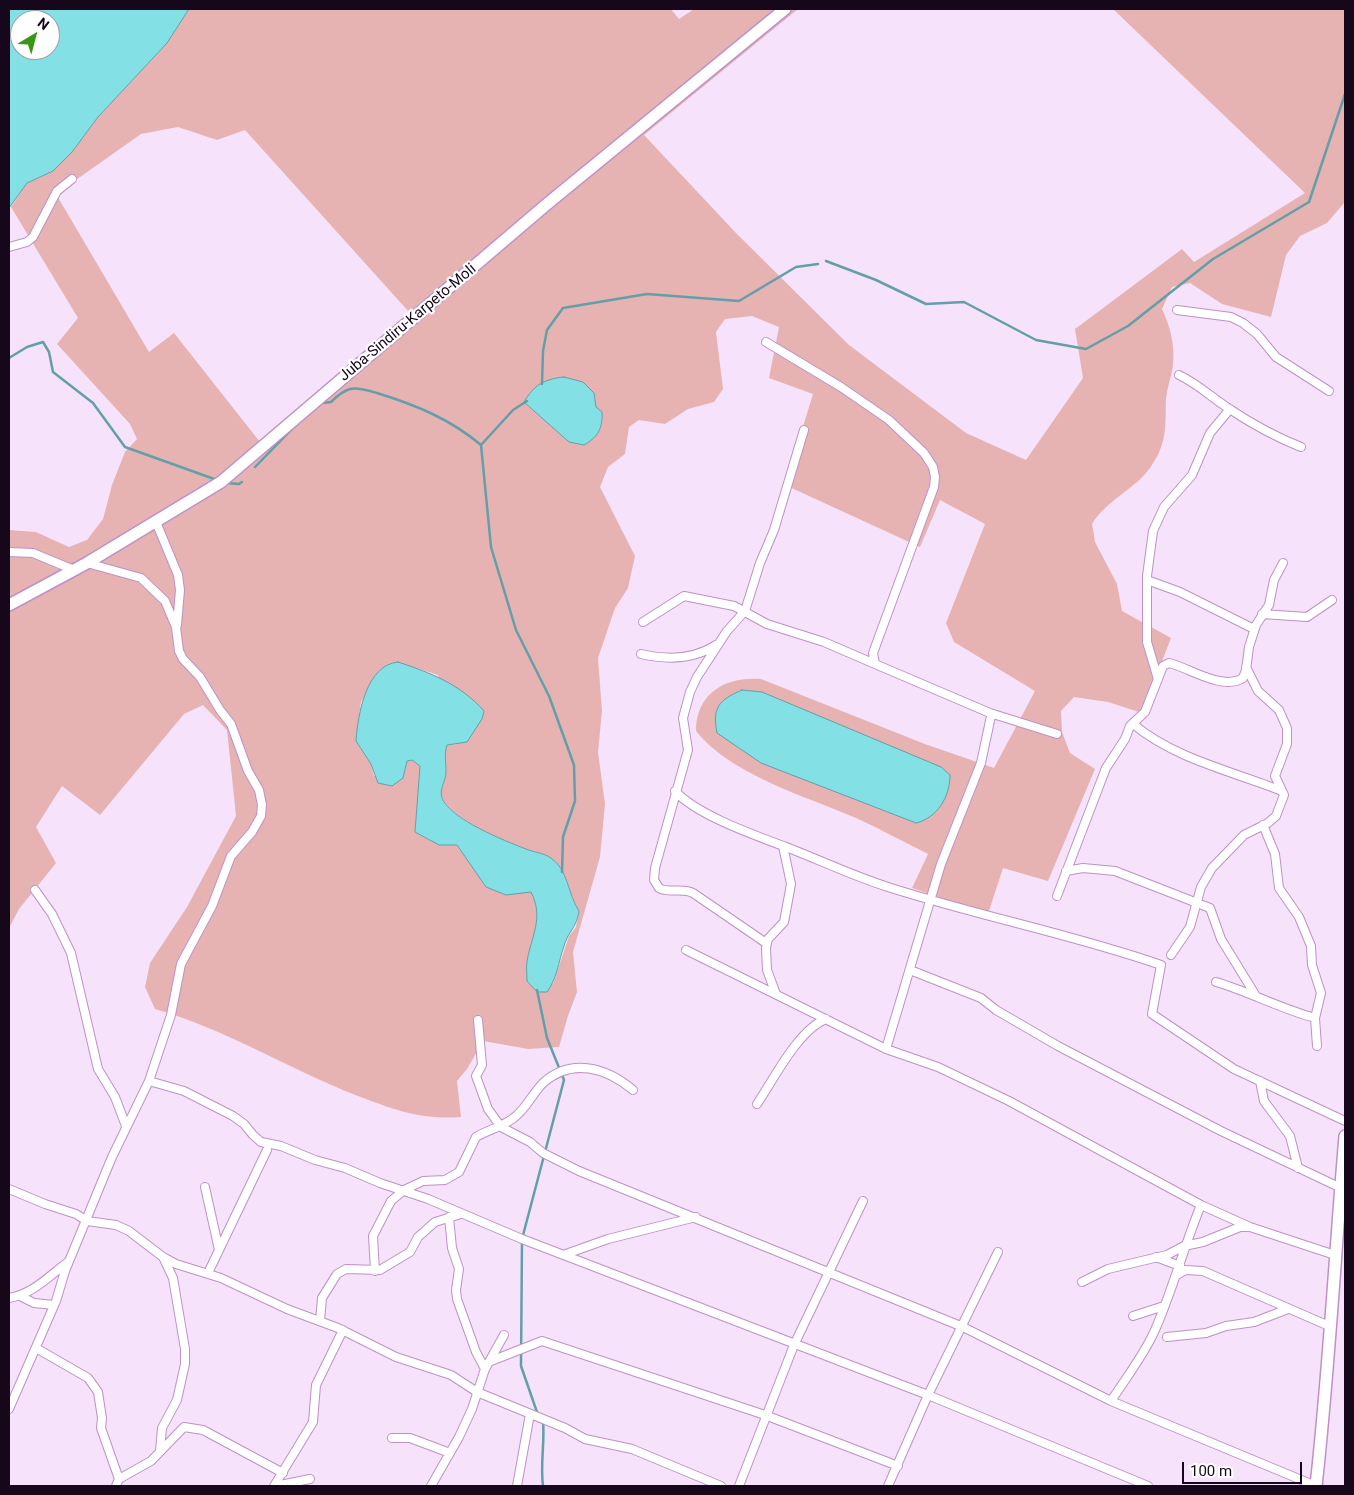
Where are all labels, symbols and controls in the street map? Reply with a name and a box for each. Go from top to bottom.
north arrow [10,10,60,60]
text: N [35,14,52,33]
street label: Juba-Sindiru-Karpeto-Moli [336,260,480,386]
scale bar [1184,1452,1304,1484]
text: 100 m [1190,1462,1232,1480]

